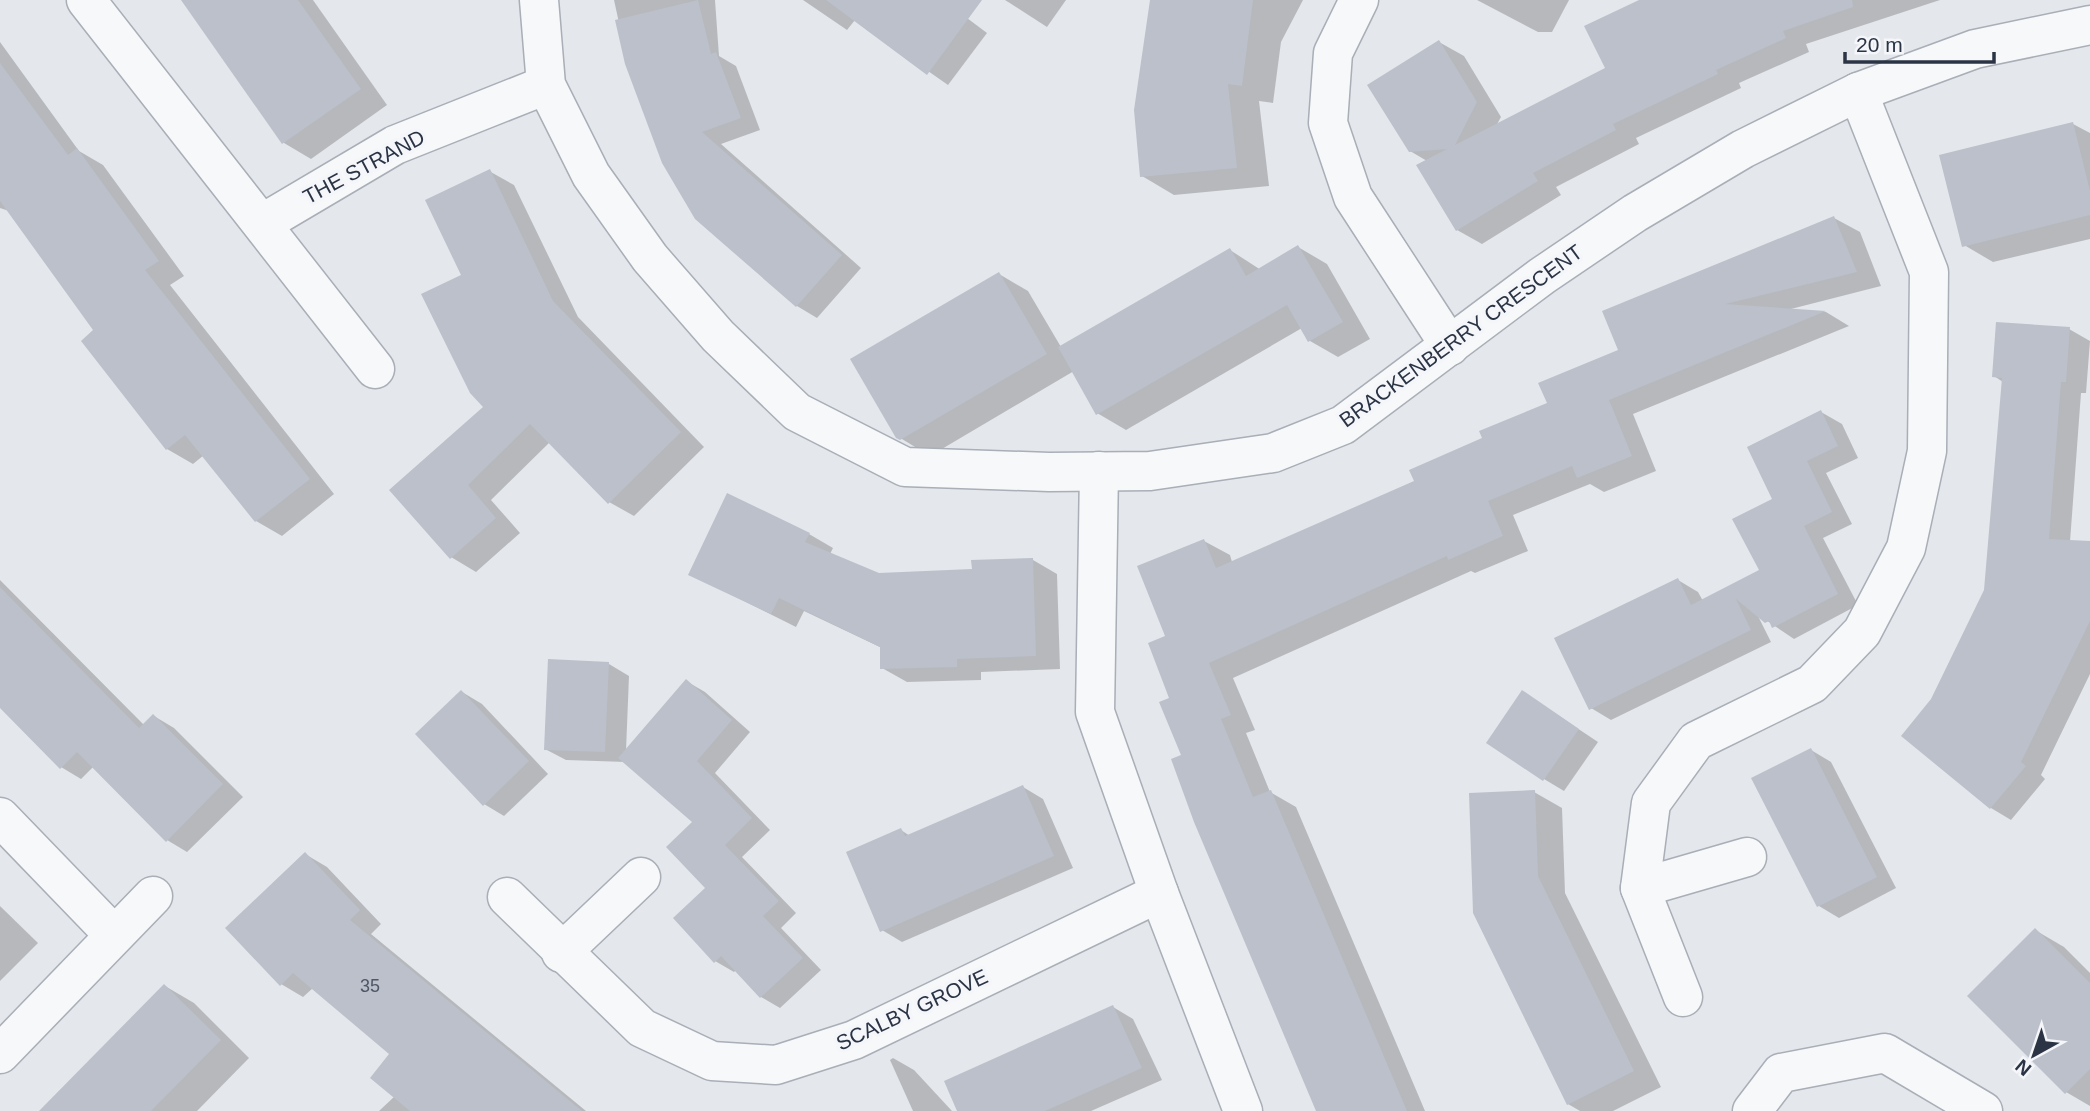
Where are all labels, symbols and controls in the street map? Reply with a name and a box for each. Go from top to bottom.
scale bar [1845,21,1994,65]
text: 20 m [1856,33,1903,56]
street label: THE STRAND [299,125,428,208]
street label: BRACKENBERRY CRESCENT [1335,240,1587,431]
street label: SCALBY GROVE [833,964,991,1055]
house number: 35 [360,976,380,996]
north arrow [1999,1020,2069,1090]
text: N [2011,1055,2035,1080]

